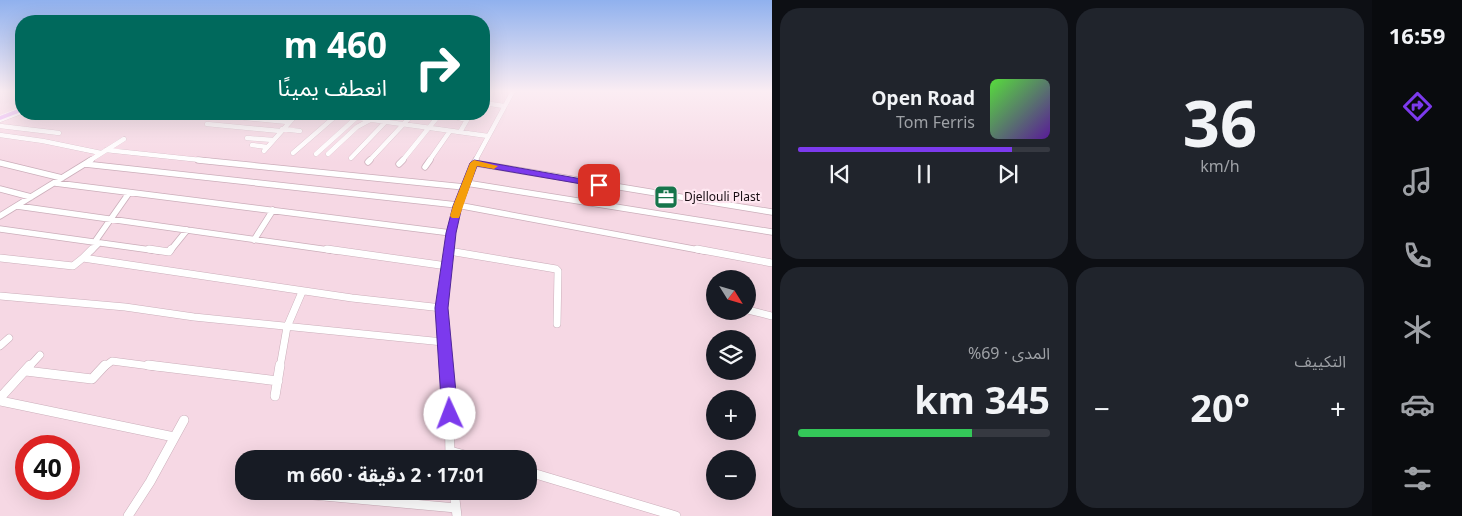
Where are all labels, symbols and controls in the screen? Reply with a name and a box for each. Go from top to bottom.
text: 16:59 [1389,20,1445,50]
text: 460 m [284,21,387,68]
icon: right [405,35,470,100]
text: انعطف يمينًا [277,72,387,102]
text: 36 [1183,78,1257,166]
text: Open Road [872,85,975,111]
icon: directions [1400,89,1435,124]
text: Tom Ferris [896,111,975,133]
text: km/h [1200,155,1240,177]
icon: previous [826,160,854,188]
icon: pause [910,160,938,188]
icon: next [994,160,1022,188]
pin [578,164,620,206]
icon: music [1400,164,1435,199]
icon: arrive [585,171,613,199]
office icon: Djellouli Plast [653,184,679,210]
place label: Djellouli Plast [684,188,761,205]
icon: phone [1400,238,1435,273]
north arrow [706,270,756,320]
map controls [706,270,756,500]
icon: climate [1400,312,1435,347]
button: layers [706,330,756,380]
text: المدى · 69% [968,342,1050,364]
text: التكييف [1294,350,1346,372]
text: 345 km [914,373,1050,425]
text: 20° [1190,381,1250,433]
position arrow [423,387,475,439]
icon: car [1400,387,1435,422]
text: − [1094,389,1110,427]
text: + [1330,389,1346,427]
button: + [706,390,756,440]
speed limit sign: 40 [15,435,80,500]
button: − [706,450,756,500]
icon: filters [1400,461,1435,496]
text: 17:01 · 2 دقيقة · 660 m [287,462,485,488]

